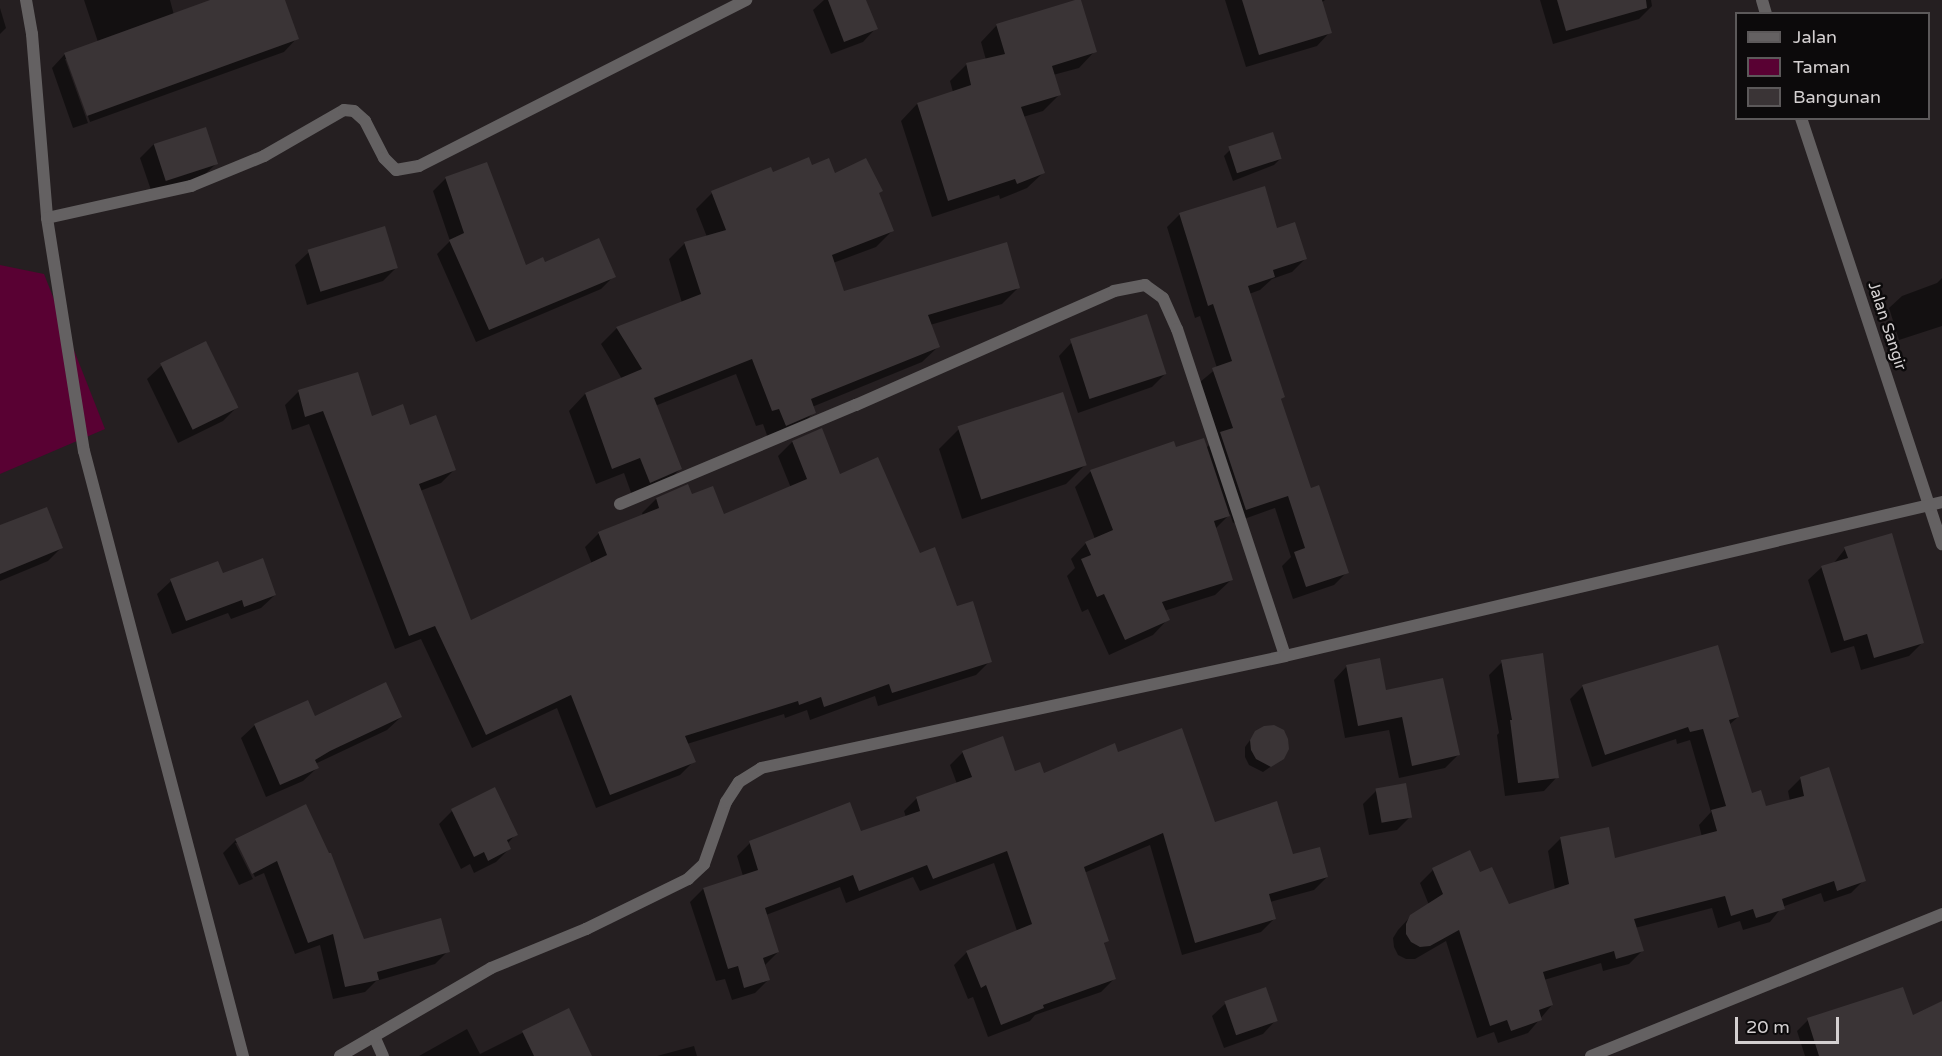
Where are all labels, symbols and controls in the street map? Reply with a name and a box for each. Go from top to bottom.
legend [1735,12,1930,120]
text: Jalan [1793,26,1837,48]
text: Taman [1793,56,1850,78]
text: Bangunan [1793,86,1881,108]
street label: Jalan Sangir [1864,279,1910,373]
scale bar [1738,1005,1842,1043]
text: 20 m [1746,1016,1790,1038]

